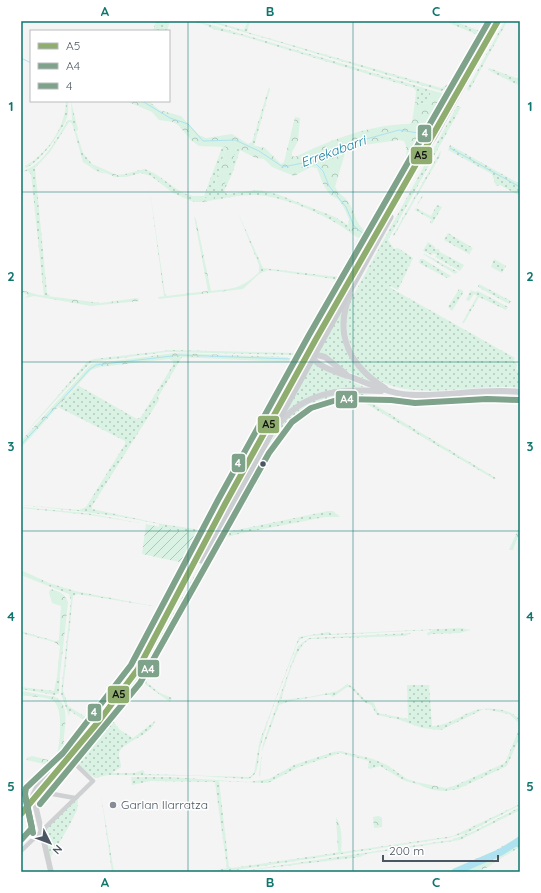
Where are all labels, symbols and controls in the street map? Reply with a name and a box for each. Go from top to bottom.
text: A [101,3,110,19]
text: B [266,3,274,19]
text: C [432,3,440,19]
legend [30,30,170,102]
text: A5 [66,38,80,53]
text: A4 [66,58,80,73]
text: 4 [66,78,72,93]
text: 1 [8,98,14,114]
text: 1 [527,98,533,114]
line badge: 4 [417,124,432,143]
text: 4 [422,126,429,140]
water label: Errekabarri [298,131,370,170]
line badge: A5 [410,146,433,165]
text: A5 [414,148,428,162]
text: 2 [7,268,15,284]
text: 2 [526,268,534,284]
line badge: A4 [335,390,358,409]
text: A4 [340,392,354,406]
line badge: A5 [257,415,280,434]
text: A5 [262,417,276,431]
text: 3 [8,438,15,454]
text: 3 [527,438,534,454]
line badge: 4 [231,453,246,473]
text: 4 [235,456,242,470]
unlabelled marker [258,459,268,469]
text: 4 [7,608,15,624]
text: 4 [526,608,534,624]
line badge: A4 [137,659,160,678]
text: A4 [141,662,155,676]
line badge: A5 [107,685,130,704]
text: A5 [112,687,126,701]
line badge: 4 [87,703,102,722]
text: 4 [91,705,98,719]
text: 5 [7,778,15,794]
text: 5 [526,778,534,794]
place label: Garlan Ilarratza [121,797,208,812]
marker: Garlan Ilarratza [108,800,118,810]
north arrow [30,823,70,863]
scale bar [383,837,498,863]
text: N [50,842,65,857]
text: 200 m [389,843,424,858]
text: A [101,874,110,890]
text: B [266,874,274,890]
text: C [432,874,440,890]

